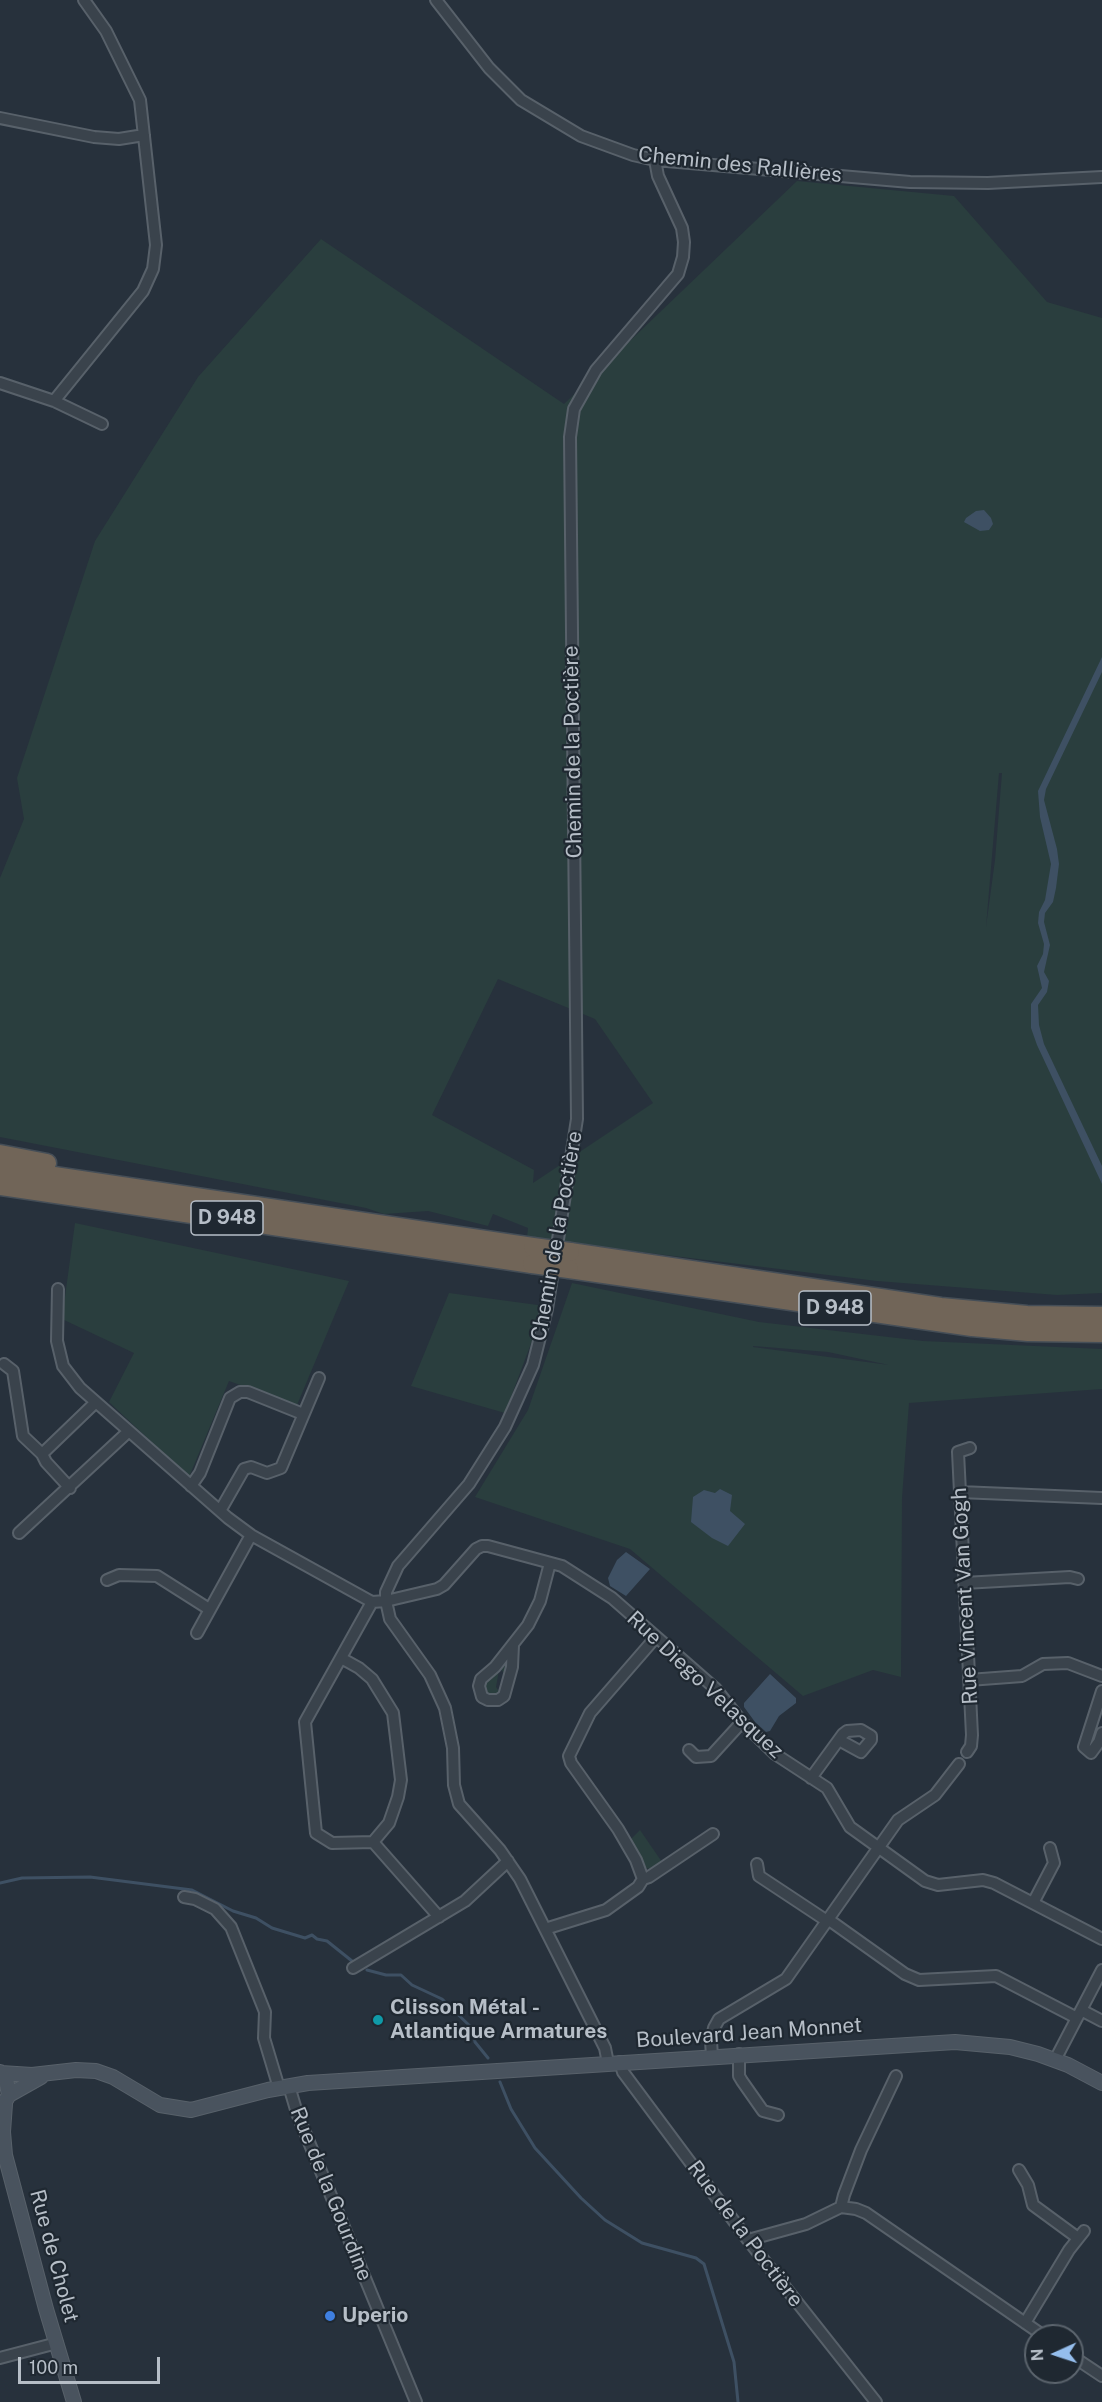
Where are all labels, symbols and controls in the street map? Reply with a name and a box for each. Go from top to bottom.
street label: Chemin des Rallières [637,142,843,188]
street label: Chemin de la Poctière [559,645,587,859]
street label: Chemin de la Poctière [526,1129,588,1343]
road number: D 948 [191,1201,263,1235]
road number: D 948 [799,1291,871,1325]
street label: Rue Vincent Van Gogh [947,1487,983,1705]
street label: Rue Diego Velasquez [622,1606,788,1764]
place label: Clisson Métal - Atlantique Armatures [390,1995,607,2045]
marker: Clisson Métal - Atlantique Armatures [371,2013,385,2027]
street label: Boulevard Jean Monnet [635,2013,863,2053]
street label: Rue de la Gourdine [285,2103,377,2285]
street label: Rue de la Poctière [682,2156,808,2312]
street label: Rue de Cholet [24,2187,84,2325]
place label: Uperio [342,2303,408,2329]
marker: Uperio [323,2309,337,2323]
north arrow [1024,2324,1084,2384]
scale bar [21,2345,164,2383]
text: N [1028,2348,1047,2362]
text: 100 m [29,2357,78,2378]

